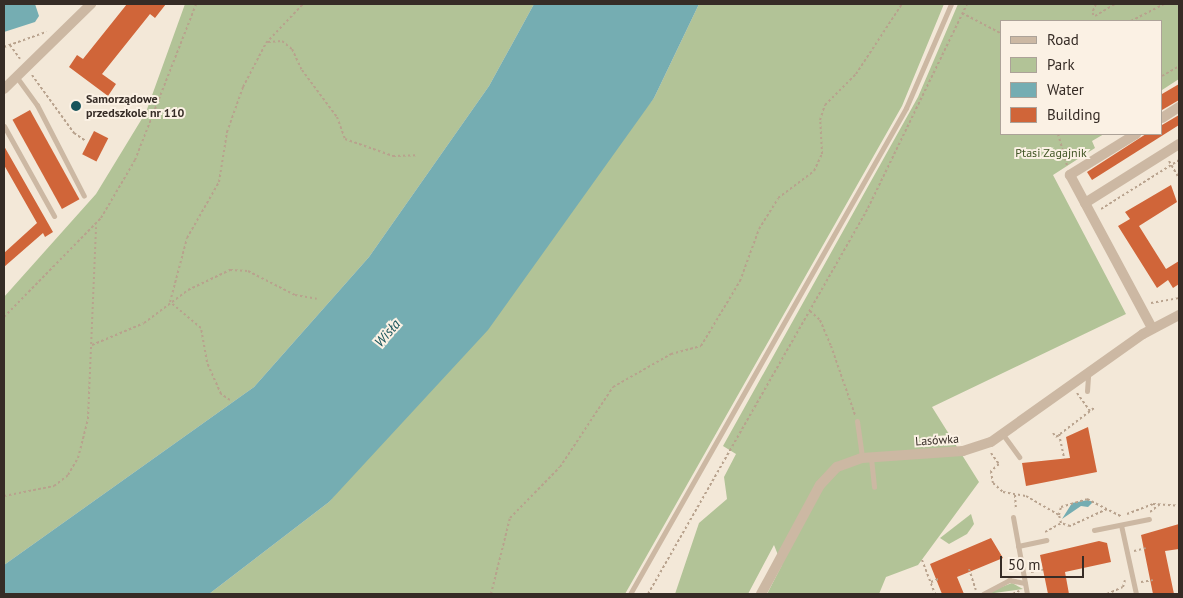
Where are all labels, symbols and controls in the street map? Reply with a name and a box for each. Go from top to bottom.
legend [1000,20,1163,135]
text: Road [1047,30,1079,49]
text: Park [1047,55,1075,74]
text: Water [1047,80,1084,99]
place label: Samorządowe przedszkole nr 110 [86,92,184,120]
marker: Samorządowe przedszkole nr 110 [70,100,82,112]
text: Building [1047,105,1101,124]
park label: Ptasi Zagajnik [1015,146,1087,160]
water label: Wisła [371,316,403,350]
street label: Lasówka [915,431,959,449]
scale bar [1003,546,1087,578]
text: 50 m [1008,555,1041,574]

